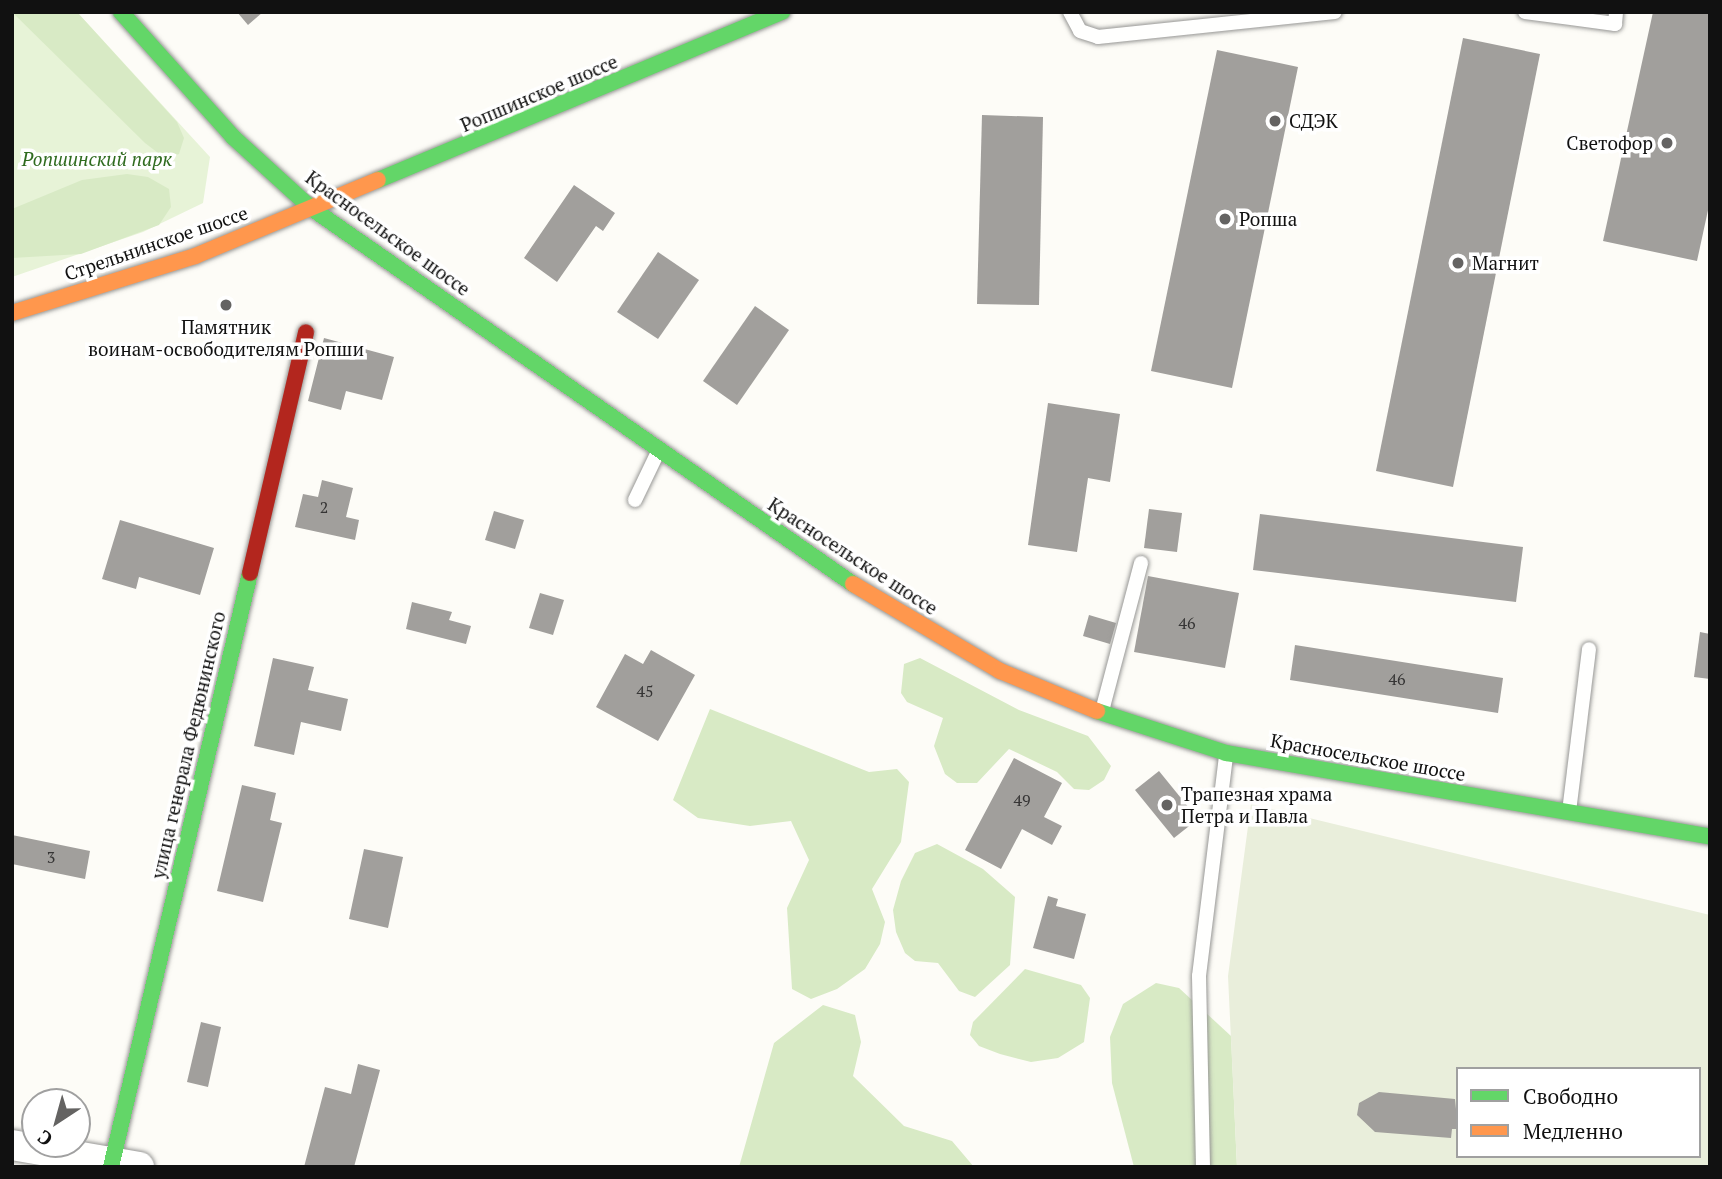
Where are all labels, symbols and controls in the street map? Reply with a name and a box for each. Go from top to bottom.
street label: Ропшинское шоссе [457,50,621,136]
place label: СДЭК [1289,110,1338,132]
marker: СДЭК [1267,113,1283,129]
place label: Светофор [1566,132,1653,154]
marker: Светофор [1659,135,1675,151]
park label: Ропшинский парк [22,148,172,170]
street label: Красносельское шоссе [301,166,475,300]
street label: Стрельнинское шоссе [61,201,251,285]
place label: Ропша [1239,208,1297,230]
marker: Ропша [1217,211,1233,227]
place label: Магнит [1472,252,1539,274]
marker: Магнит [1450,255,1466,271]
marker: Памятник воинам-освободителям Ропши [218,297,234,313]
place label: Памятник воинам-освободителям Ропши [88,316,364,360]
street label: Красносельское шоссе [764,493,942,619]
house number: 2 [320,497,328,517]
street label: улица генерала Федюнинского [146,609,230,881]
house number: 46 [1178,613,1196,633]
house number: 46 [1388,669,1406,689]
house number: 45 [636,681,654,701]
street label: Красносельское шоссе [1269,729,1467,785]
place label: Трапезная храма Петра и Павла [1181,783,1332,827]
house number: 49 [1013,790,1031,810]
marker: Трапезная храма Петра и Павла [1159,797,1175,813]
house number: 3 [47,847,55,867]
legend [1456,1067,1701,1158]
text: Свободно [1523,1082,1618,1110]
north arrow [21,1088,91,1158]
text: Медленно [1523,1117,1623,1145]
text: С [32,1125,57,1153]

